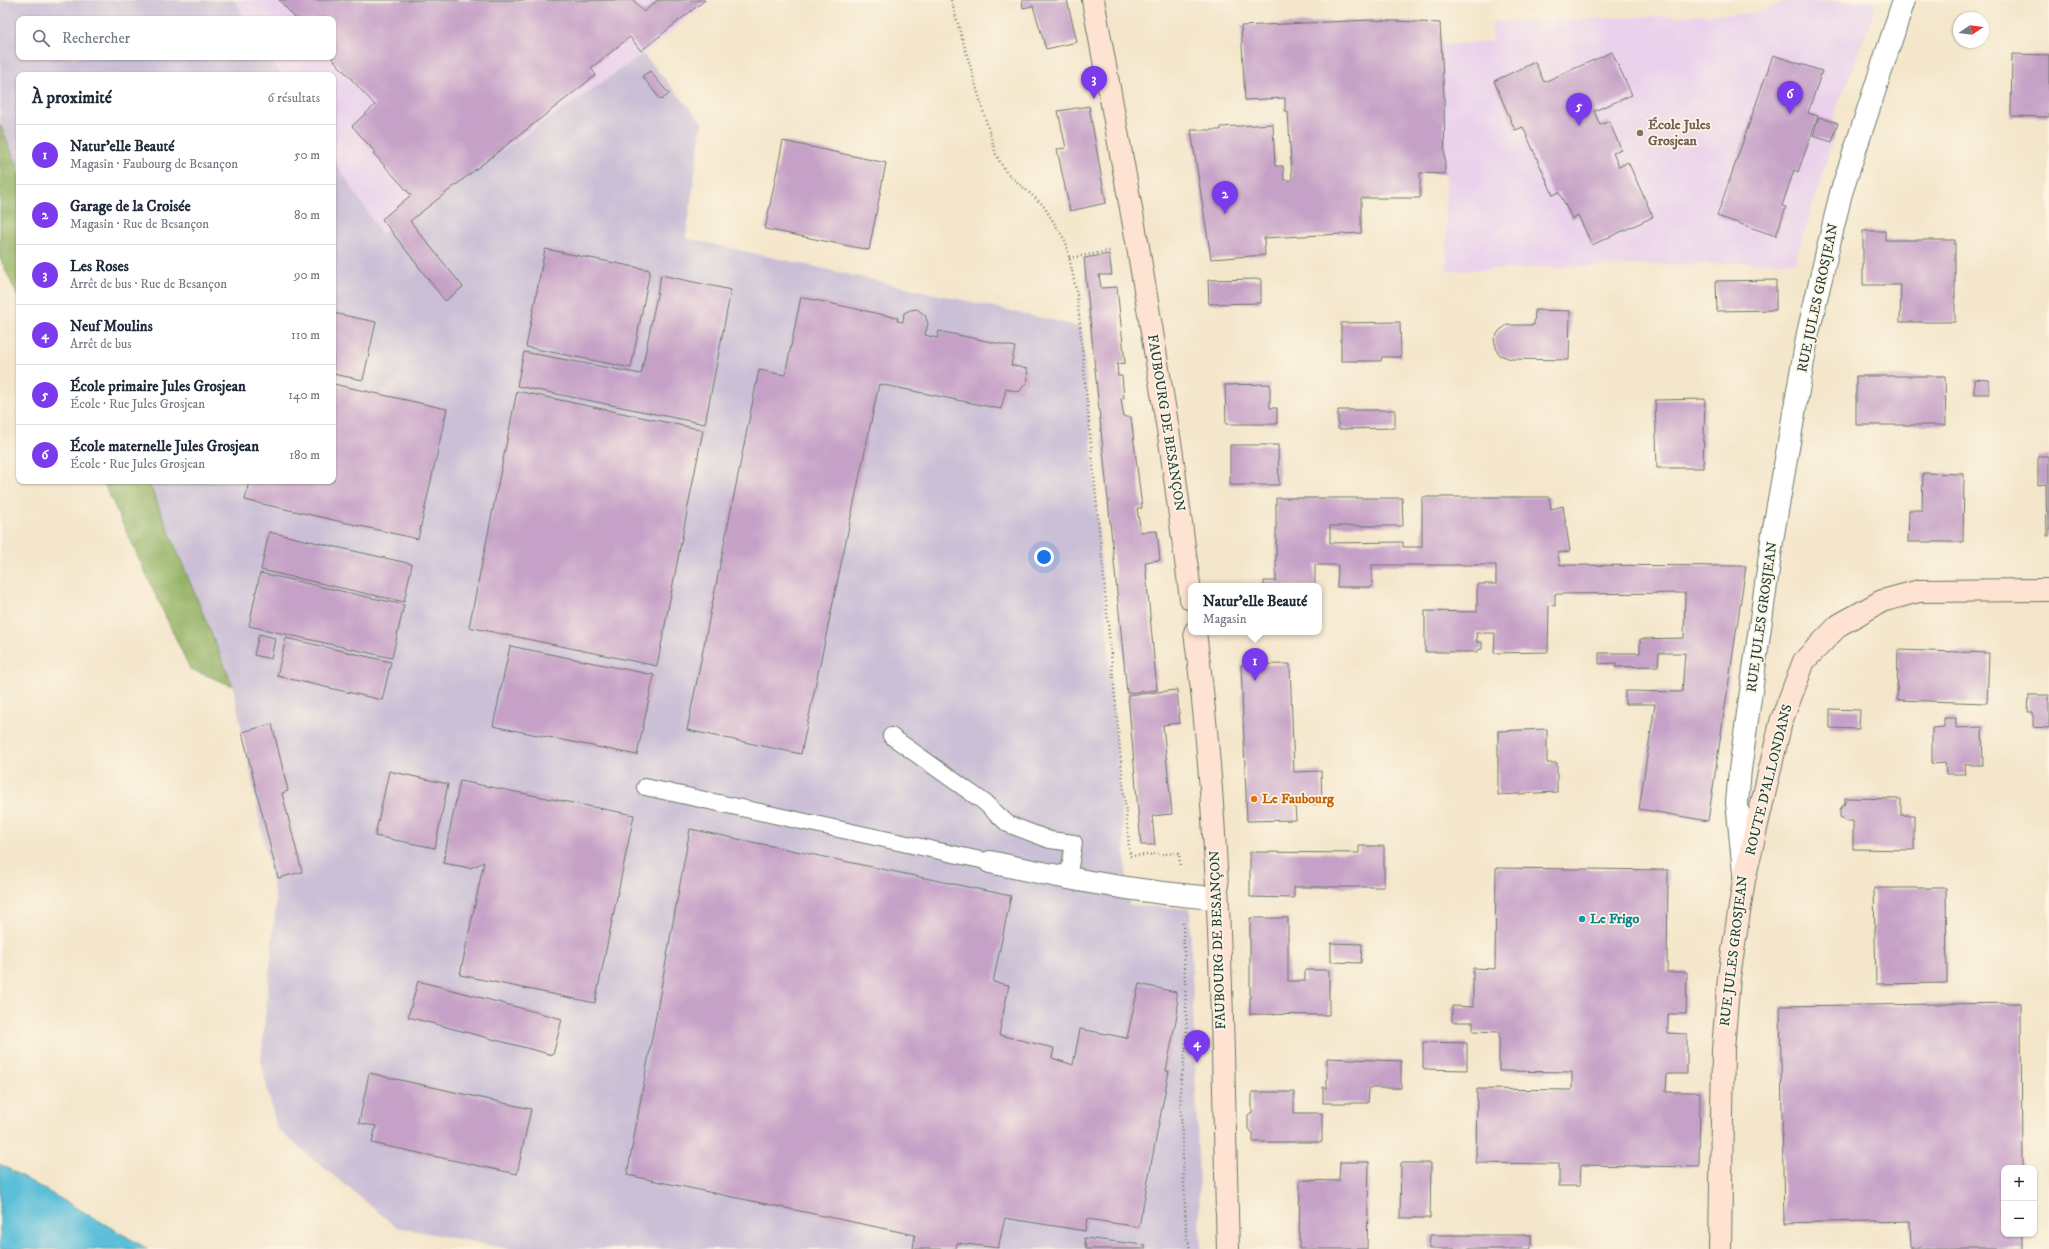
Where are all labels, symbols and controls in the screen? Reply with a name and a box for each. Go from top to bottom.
north arrow [1953,12,1989,48]
search box [16,16,336,60]
icon: search [30,27,52,49]
text: Rechercher [62,29,130,48]
pin: 3 [1081,66,1107,99]
pin: 6 [1777,81,1803,114]
text: À proximité [32,87,112,109]
text: 6 résultats [268,90,320,106]
pin: 5 [1566,93,1592,126]
place label: École Jules Grosjean [1648,116,1711,150]
marker: École Jules Grosjean [1635,128,1645,138]
text: Natur'elle Beauté [70,137,175,156]
text: 1 [43,147,47,163]
text: 50 m [294,147,320,163]
text: Magasin · Faubourg de Besançon [70,156,238,172]
pin: 2 [1212,181,1238,214]
text: Garage de la Croisée [70,197,191,216]
text: 2 [42,207,48,223]
text: 80 m [294,207,320,223]
text: Magasin · Rue de Besançon [70,216,209,232]
street label: RUE JULES GROSJEAN [1793,221,1843,374]
text: Les Roses [70,257,129,276]
text: 3 [43,267,47,283]
text: 90 m [294,267,320,283]
text: Arrêt de bus · Rue de Besançon [70,276,227,292]
text: Neuf Moulins [70,317,153,336]
text: 4 [41,327,49,343]
text: 110 m [291,327,320,343]
street label: FAUBOURG DE BESANÇON [1143,333,1189,513]
text: Arrêt de bus [70,336,132,352]
text: École primaire Jules Grosjean [70,377,246,396]
text: 5 [42,387,48,403]
text: 140 m [288,387,320,403]
text: École · Rue Jules Grosjean [70,396,205,412]
text: École maternelle Jules Grosjean [70,437,259,456]
text: 6 [42,447,48,463]
text: 180 m [289,447,320,463]
text: École · Rue Jules Grosjean [70,456,205,472]
street label: RUE JULES GROSJEAN [1743,540,1782,693]
your location [1034,547,1054,567]
popup [1188,583,1322,635]
text: Natur'elle Beauté [1203,592,1307,611]
text: Magasin [1203,611,1247,627]
pin: 1 [1242,648,1268,681]
street label: ROUTE D'ALLONDANS [1741,703,1797,857]
place label: Le Faubourg [1262,790,1335,808]
marker: Le Faubourg [1249,794,1259,804]
street label: FAUBOURG DE BESANÇON [1206,850,1230,1030]
street label: RUE JULES GROSJEAN [1716,874,1752,1027]
place label: Le Frigo [1590,910,1639,928]
marker: Le Frigo [1577,914,1587,924]
pin: 4 [1184,1030,1210,1063]
map controls [2001,1165,2037,1237]
button: + [2001,1165,2037,1201]
button: − [2001,1201,2037,1237]

